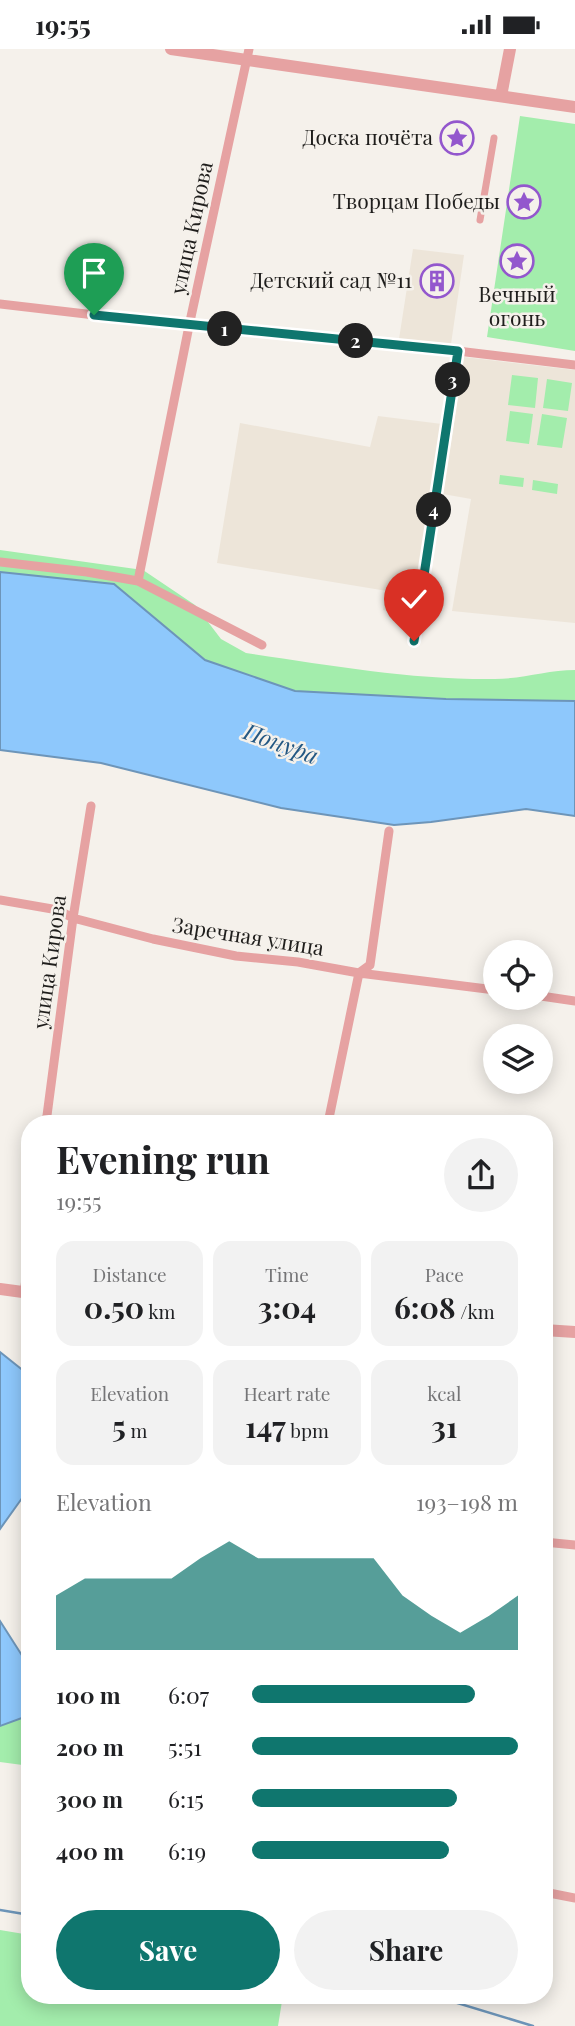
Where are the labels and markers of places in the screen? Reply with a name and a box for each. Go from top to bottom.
place icon: Доска почёта [438,119,476,157]
place label: Доска почёта [303,122,434,150]
place icon: Творцам Победы [505,183,543,221]
place label: Творцам Победы [333,186,500,214]
place icon: Вечный огонь [498,242,536,280]
pin [64,243,124,315]
building icon: Детский сад №11 [418,262,456,300]
place label: Детский сад №11 [250,265,412,293]
place label: Вечный огонь [478,279,556,331]
pin: 1 [208,311,243,347]
pin: 2 [338,323,374,359]
pin: 3 [435,363,470,397]
pin: 4 [416,493,452,527]
pin [384,569,444,641]

